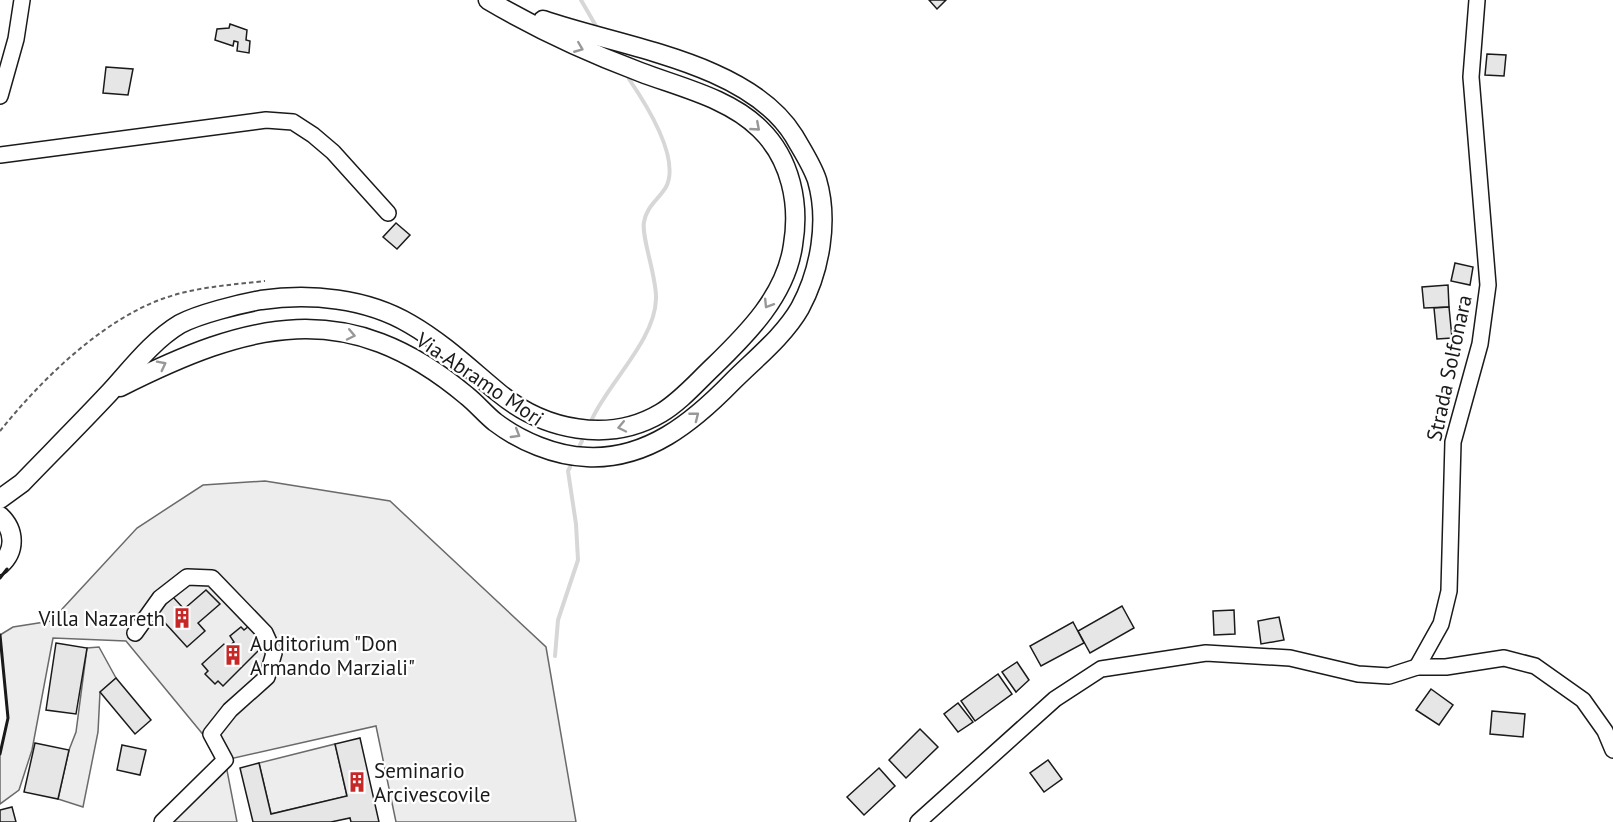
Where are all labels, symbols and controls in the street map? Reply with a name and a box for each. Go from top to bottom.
one-way arrow [572,41,583,53]
one-way arrow [749,120,759,131]
street label: Strada Solfonara [1420,292,1478,444]
one-way arrow [764,298,776,308]
street label: Via Abramo Mori [410,326,549,432]
one-way arrow [346,327,356,340]
one-way arrow [156,361,167,373]
one-way arrow [689,412,700,423]
one-way arrow [617,420,627,433]
one-way arrow [510,427,520,438]
place label: Villa Nazareth [37,605,165,632]
building icon: Villa Nazareth [170,606,194,630]
place label: Auditorium "Don Armando Marziali" [250,630,415,681]
building icon: Auditorium "Don Armando Marziali" [221,643,245,667]
place label: Seminario Arcivescovile [374,757,490,808]
building icon: Seminario Arcivescovile [345,770,369,794]

